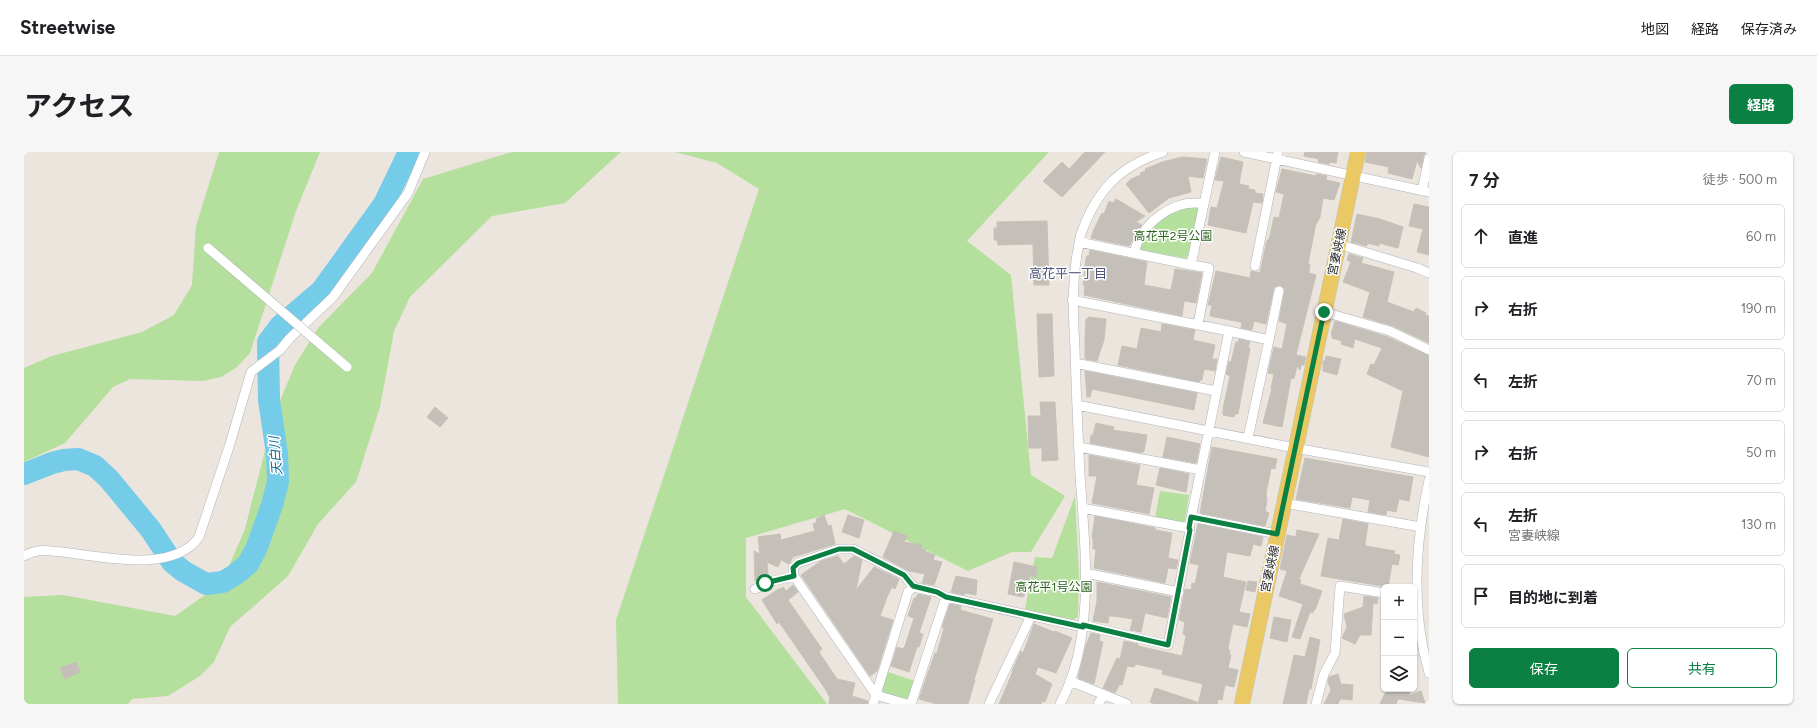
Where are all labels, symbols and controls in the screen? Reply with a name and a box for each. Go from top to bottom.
text: Streetwise [20,16,115,39]
text: 地図 [1641,21,1669,38]
text: 経路 [1691,21,1719,38]
text: 保存済み [1741,21,1797,38]
button: 経路 [1729,84,1793,124]
text: アクセス [24,89,135,123]
text: 7 分 [1469,170,1500,190]
text: 徒歩 · 500 m [1703,172,1777,187]
icon: ahead [1470,225,1492,247]
street label: 宮妻峡線 [1325,227,1349,277]
park label: 高花平2号公園 [1134,229,1212,243]
text: 直進 [1508,229,1538,247]
text: 60 m [1746,229,1776,244]
district label: 高花平一丁目 [1029,266,1107,281]
icon: right [1470,297,1492,319]
text: 右折 [1508,301,1538,319]
text: 190 m [1741,301,1776,316]
route end [1315,303,1333,321]
icon: left [1470,369,1492,391]
text: 左折 [1508,373,1538,391]
text: 70 m [1746,373,1776,388]
water label: 天白川 [266,434,285,476]
icon: right [1470,441,1492,463]
text: 右折 [1508,445,1538,463]
text: 50 m [1746,445,1776,460]
text: 左折 [1508,507,1538,525]
icon: left [1470,513,1492,535]
text: 130 m [1741,517,1776,532]
text: 宮妻峡線 [1508,528,1560,543]
street label: 宮妻峡線 [1258,544,1282,594]
route start [756,574,774,592]
park label: 高花平1号公園 [1016,580,1092,594]
map controls [1381,584,1417,692]
button: + [1381,584,1417,620]
icon: arrive [1470,585,1492,607]
text: 目的地に到着 [1508,589,1598,607]
button: − [1381,620,1417,656]
button: 保存 [1469,648,1619,688]
button: 共有 [1627,648,1777,688]
button: layers [1381,656,1417,692]

